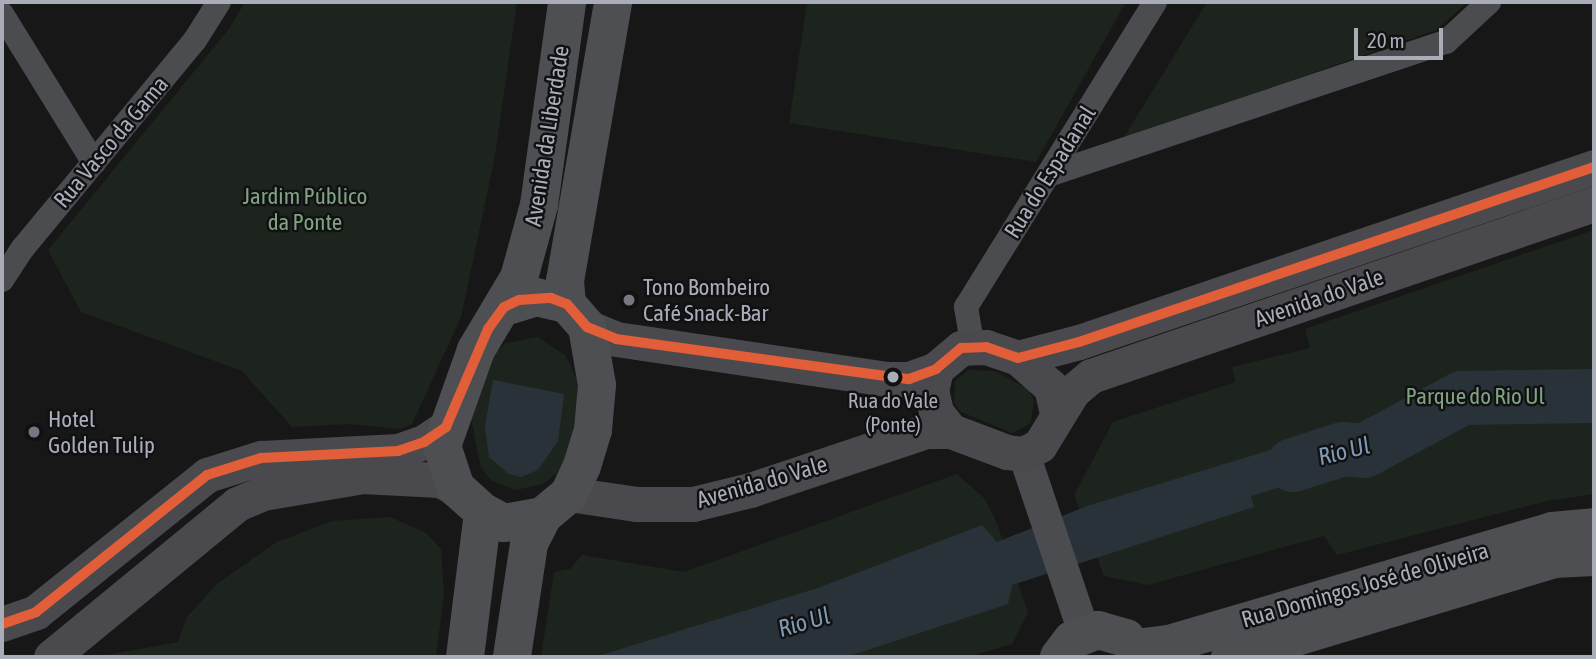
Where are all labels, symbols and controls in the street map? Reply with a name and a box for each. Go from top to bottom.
scale bar [1358,14,1447,58]
text: 20 m [1367,28,1405,52]
street label: Avenida da Liberdade [519,44,575,228]
street label: Rua Vasco da Gama [48,71,174,213]
street label: Rua do Espadanal [998,101,1102,243]
park label: Jardim Público da Ponte [243,182,367,236]
street label: Avenida do Vale [1251,263,1387,333]
place label: Tono Bombeiro Café Snack-Bar [643,273,770,327]
marker: Tono Bombeiro Café Snack-Bar [621,292,637,308]
marker: Rua do Vale (Ponte) [886,370,900,384]
park label: Parque do Rio Ul [1405,382,1545,410]
place label: Rua do Vale (Ponte) [848,387,938,437]
place label: Hotel Golden Tulip [48,405,155,459]
marker: Hotel Golden Tulip [26,424,42,440]
water label: Rio Ul [1315,431,1373,471]
street label: Avenida do Vale [694,450,830,514]
street label: Rua Domingos José de Oliveira [1238,536,1492,634]
water label: Rio Ul [775,601,833,643]

